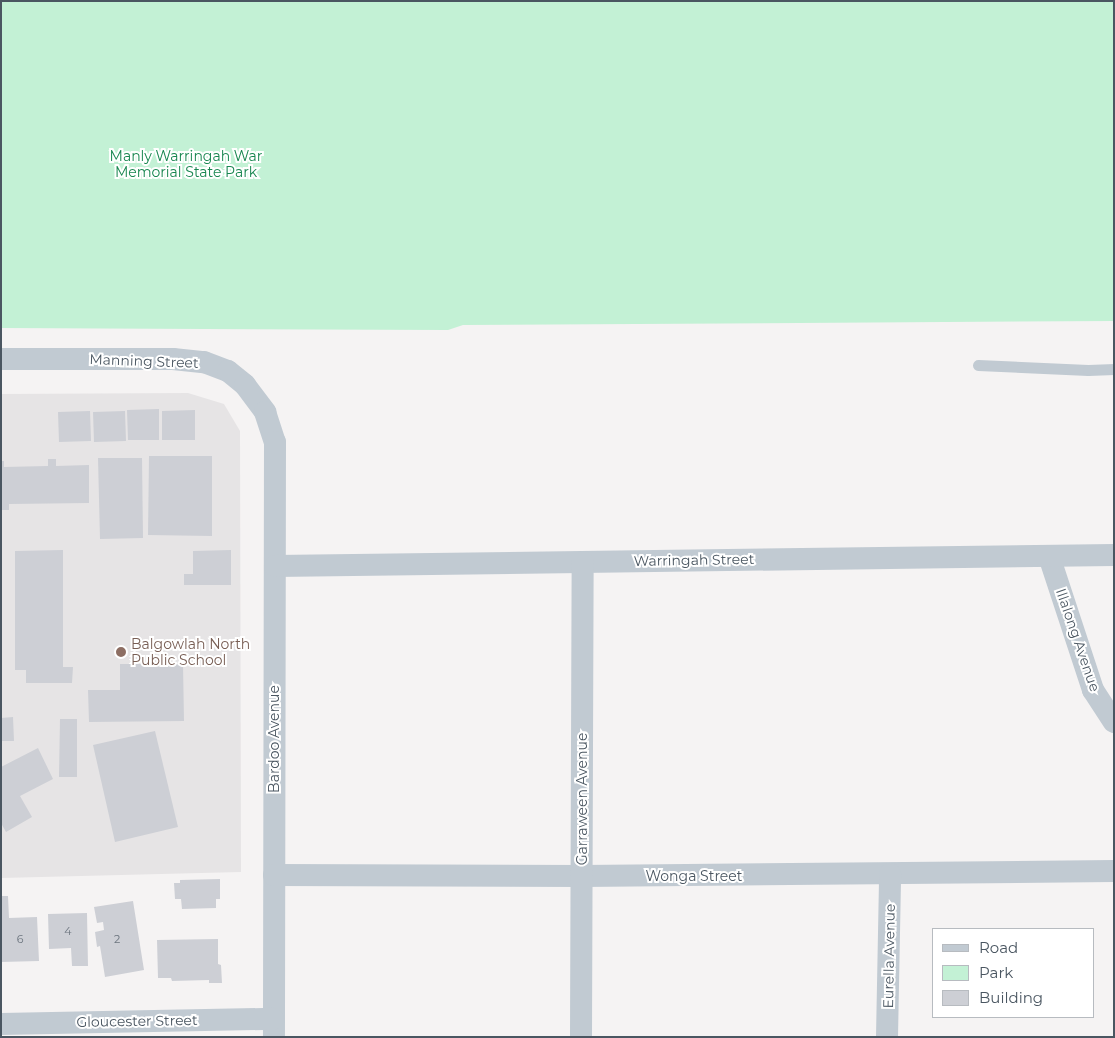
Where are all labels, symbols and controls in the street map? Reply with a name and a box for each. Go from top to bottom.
park label: Manly Warringah War Memorial State Park [110,148,262,180]
street label: Manning Street [89,351,199,371]
street label: Warringah Street [634,551,754,569]
street label: Illalong Avenue [1052,586,1104,694]
place label: Balgowlah North Public School [131,636,250,669]
marker: Balgowlah North Public School [115,646,127,658]
street label: Bardoo Avenue [266,685,282,793]
street label: Garraween Avenue [574,733,590,865]
street label: Wonga Street [646,868,742,884]
street label: Eurella Avenue [880,903,898,1009]
house number: 4 [64,924,72,938]
legend [932,928,1095,1018]
house number: 6 [17,932,23,946]
house number: 2 [114,932,120,946]
text: Road [979,938,1018,957]
text: Park [979,963,1013,982]
text: Building [979,988,1043,1007]
street label: Gloucester Street [76,1012,198,1030]

